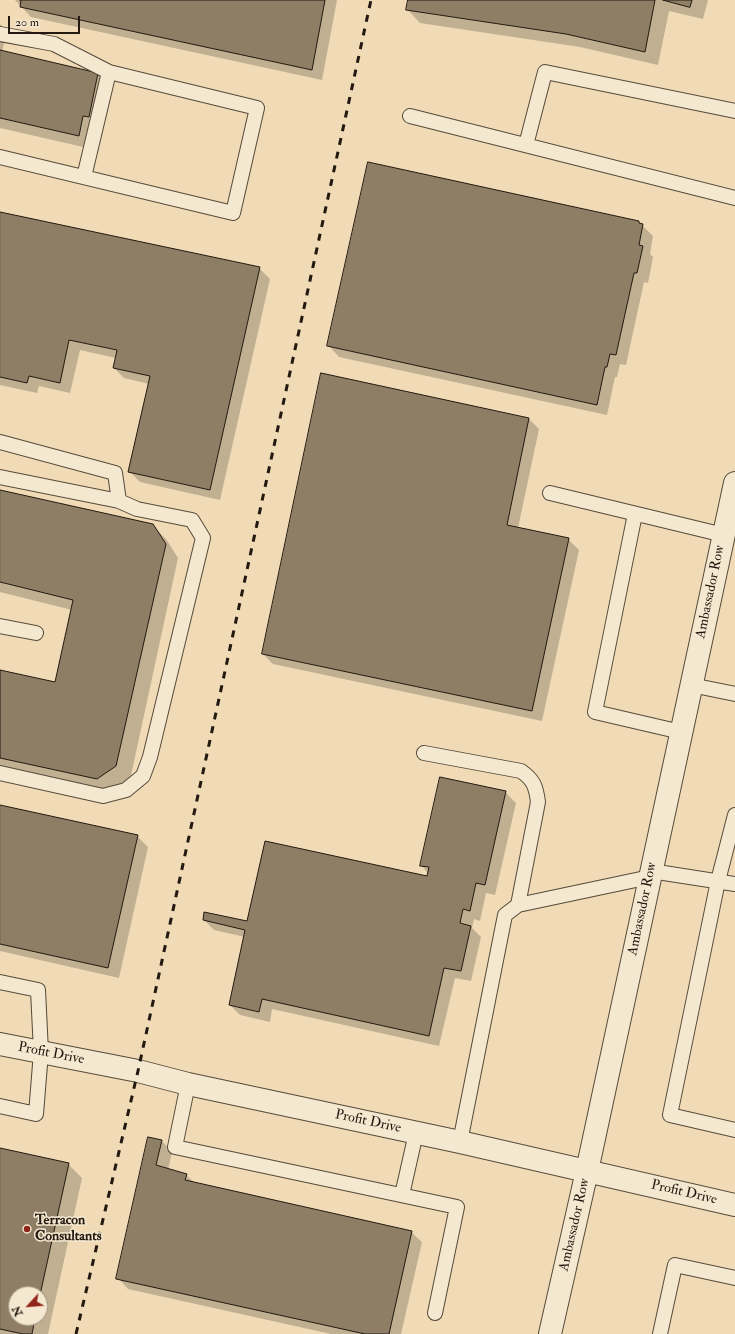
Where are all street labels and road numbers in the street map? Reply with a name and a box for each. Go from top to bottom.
street label: Ambassador Row [693,544,729,640]
street label: Ambassador Row [625,861,661,957]
street label: Profit Drive [16,1039,86,1069]
street label: Profit Drive [333,1107,403,1137]
street label: Ambassador Row [556,1177,594,1273]
street label: Profit Drive [649,1177,719,1209]

